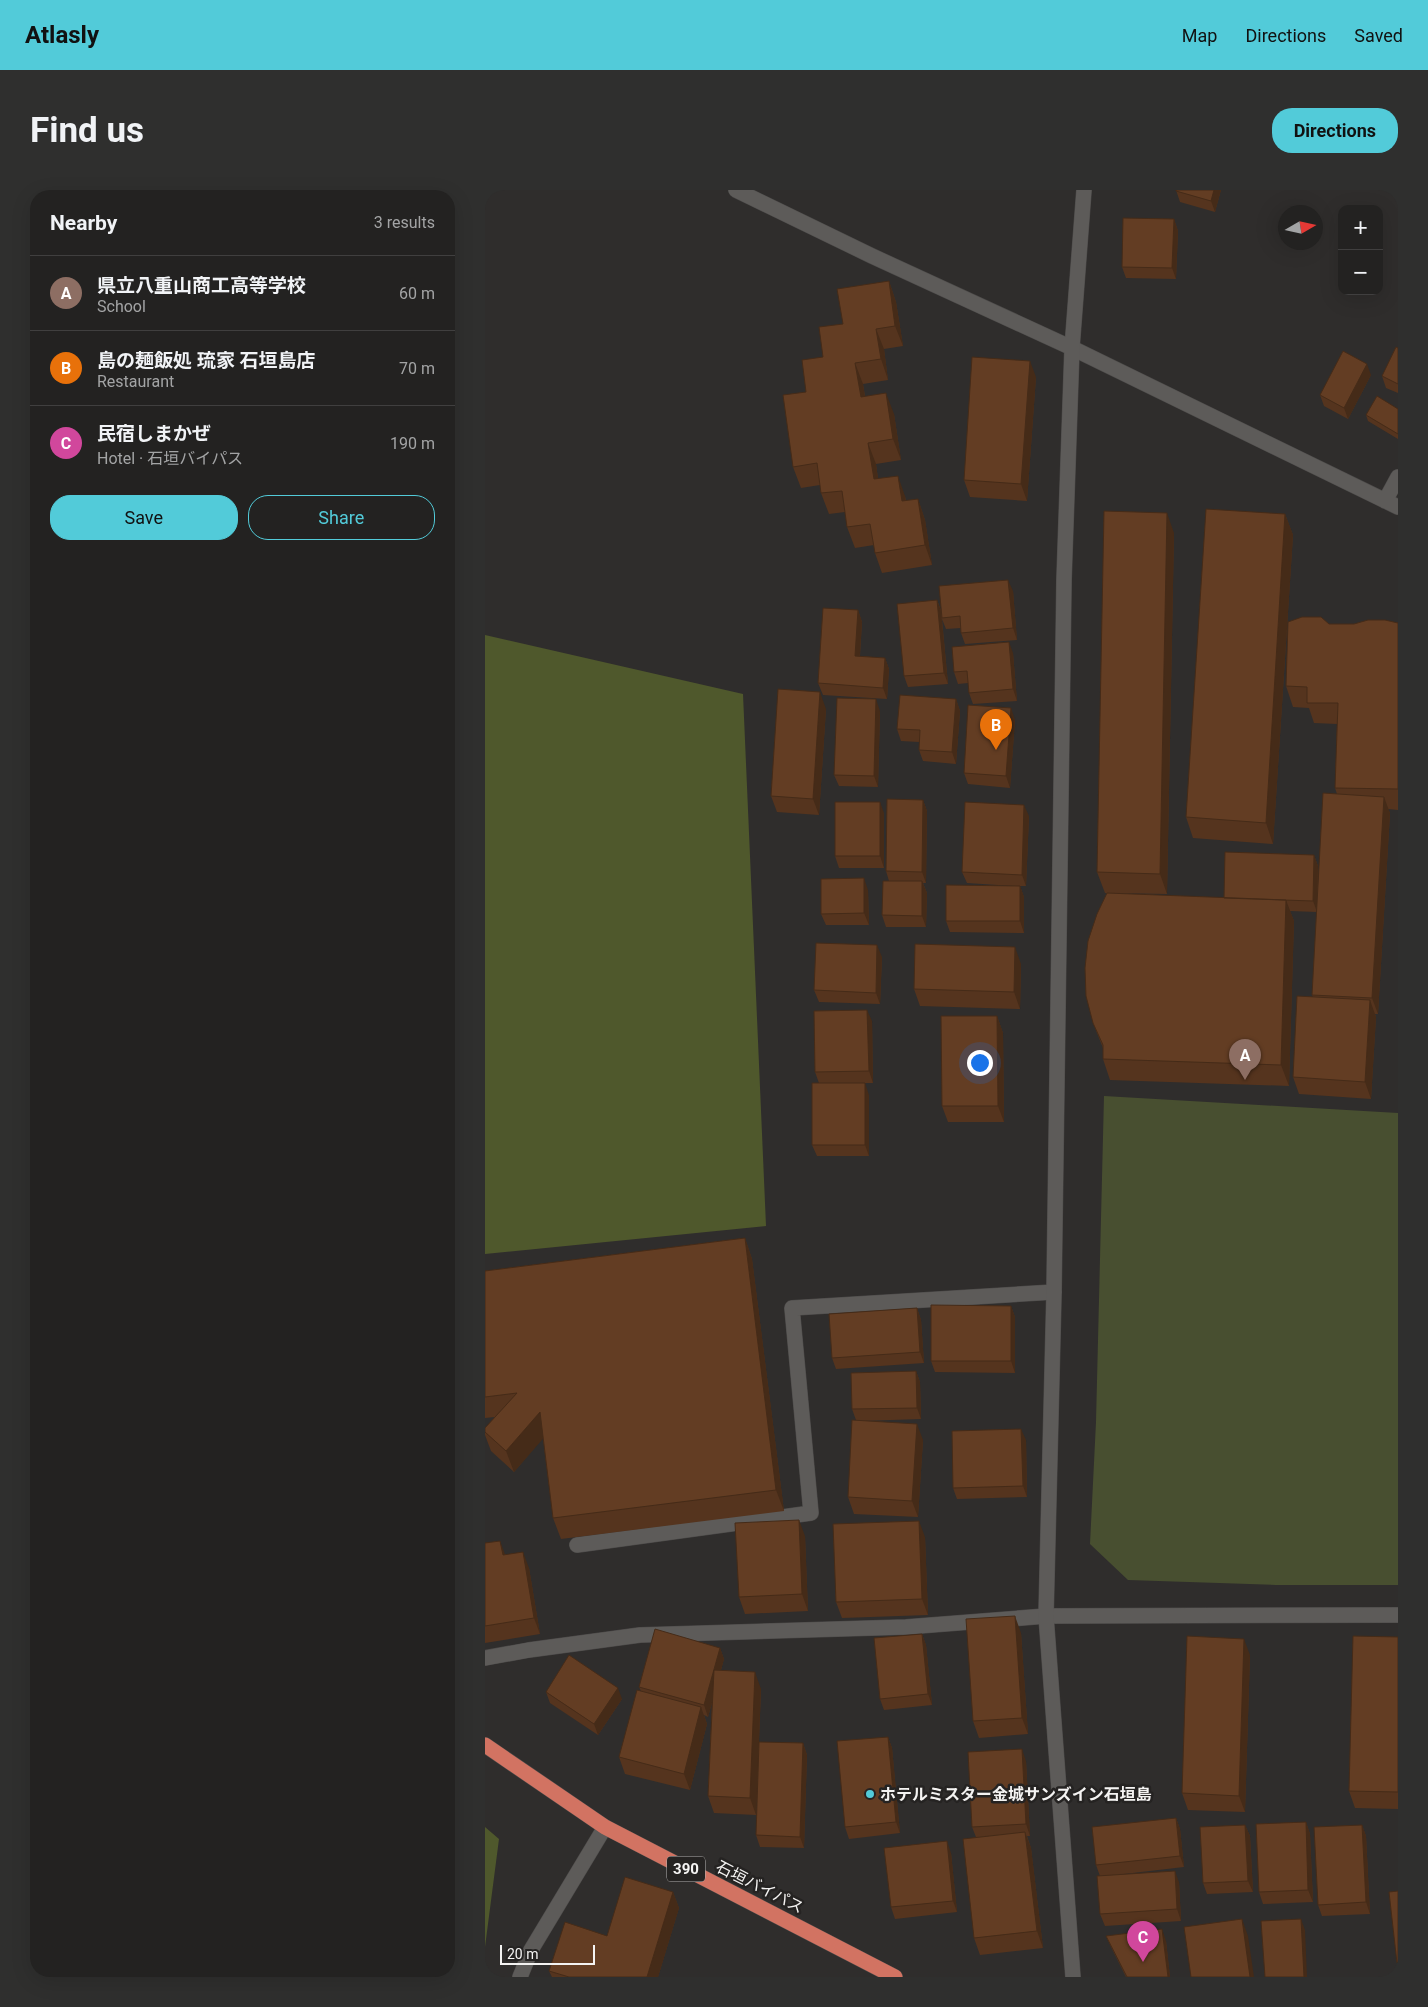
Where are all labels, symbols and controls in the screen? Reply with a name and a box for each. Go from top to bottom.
text: Atlasly [25,21,99,49]
text: Map [1182,25,1217,46]
text: Directions [1245,25,1326,46]
text: Saved [1354,25,1403,46]
button: Directions [1272,108,1398,153]
text: Find us [30,110,144,151]
north arrow [1278,205,1323,250]
map controls [1338,205,1383,295]
button: + [1338,205,1383,250]
text: Nearby [50,211,117,235]
text: 3 results [374,213,435,232]
button: − [1338,250,1383,295]
text: 県立八重山商工高等学校 [97,274,306,297]
text: A [61,284,71,303]
text: 60 m [399,284,435,303]
text: School [97,297,146,316]
text: 島の麺飯処 琉家 石垣島店 [97,349,315,372]
text: B [61,359,71,378]
text: 70 m [399,359,435,378]
text: Restaurant [97,372,174,391]
text: 民宿しまかぜ [97,422,211,445]
text: C [61,434,71,453]
text: 190 m [390,434,435,453]
text: Hotel · 石垣バイパス [97,449,243,468]
button: Save [50,495,238,540]
button: Share [248,495,435,540]
pin: B [980,709,1012,750]
pin: A [1229,1039,1261,1080]
your location [967,1050,993,1076]
place label: ホテルミスター金城サンズイン石垣島 [880,1785,1152,1804]
marker: ホテルミスター金城サンズイン石垣島 [864,1788,876,1800]
road number: 390 [667,1856,705,1882]
street label: 石垣バイパス [713,1857,807,1917]
pin: C [1127,1921,1159,1962]
scale bar [500,1942,595,1965]
text: 20 m [507,1946,539,1962]

